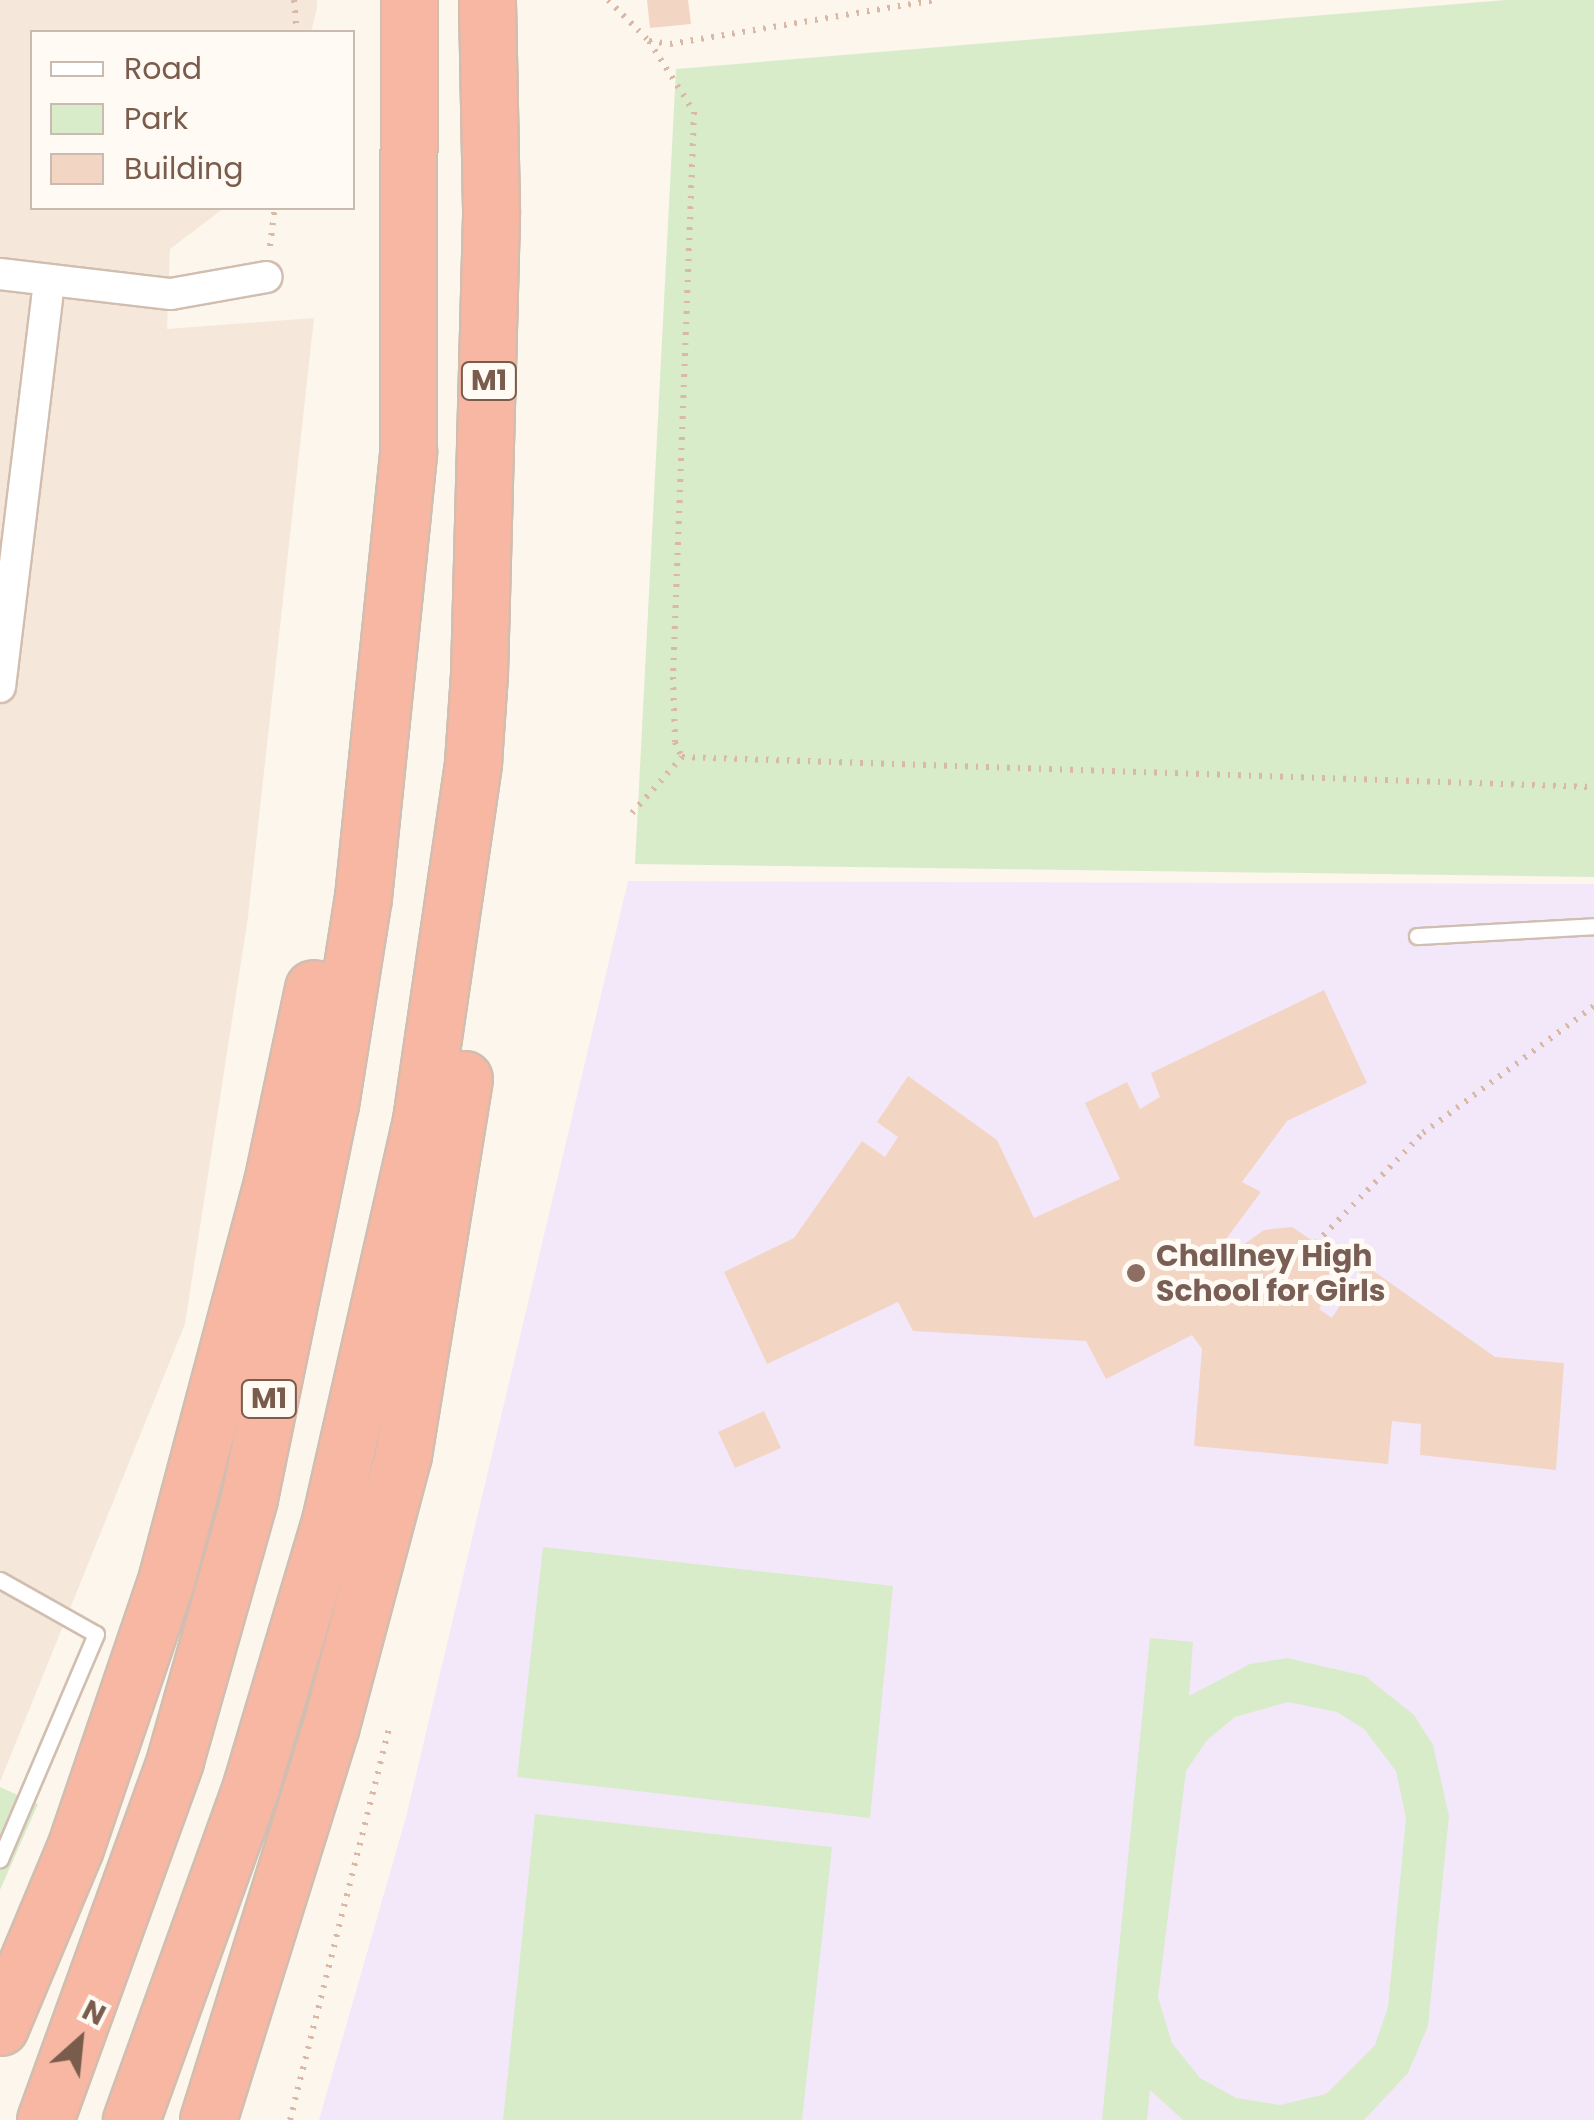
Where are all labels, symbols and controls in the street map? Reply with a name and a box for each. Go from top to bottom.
legend [30,30,355,210]
text: Road [124,47,202,90]
text: Park [124,97,188,140]
text: Building [124,147,244,190]
road number: M1 [459,358,519,404]
place label: Challney High School for Girls [1156,1238,1385,1308]
marker: Challney High School for Girls [1125,1262,1147,1284]
road number: M1 [239,1376,299,1422]
north arrow [30,1990,130,2090]
text: N [76,1991,112,2035]

